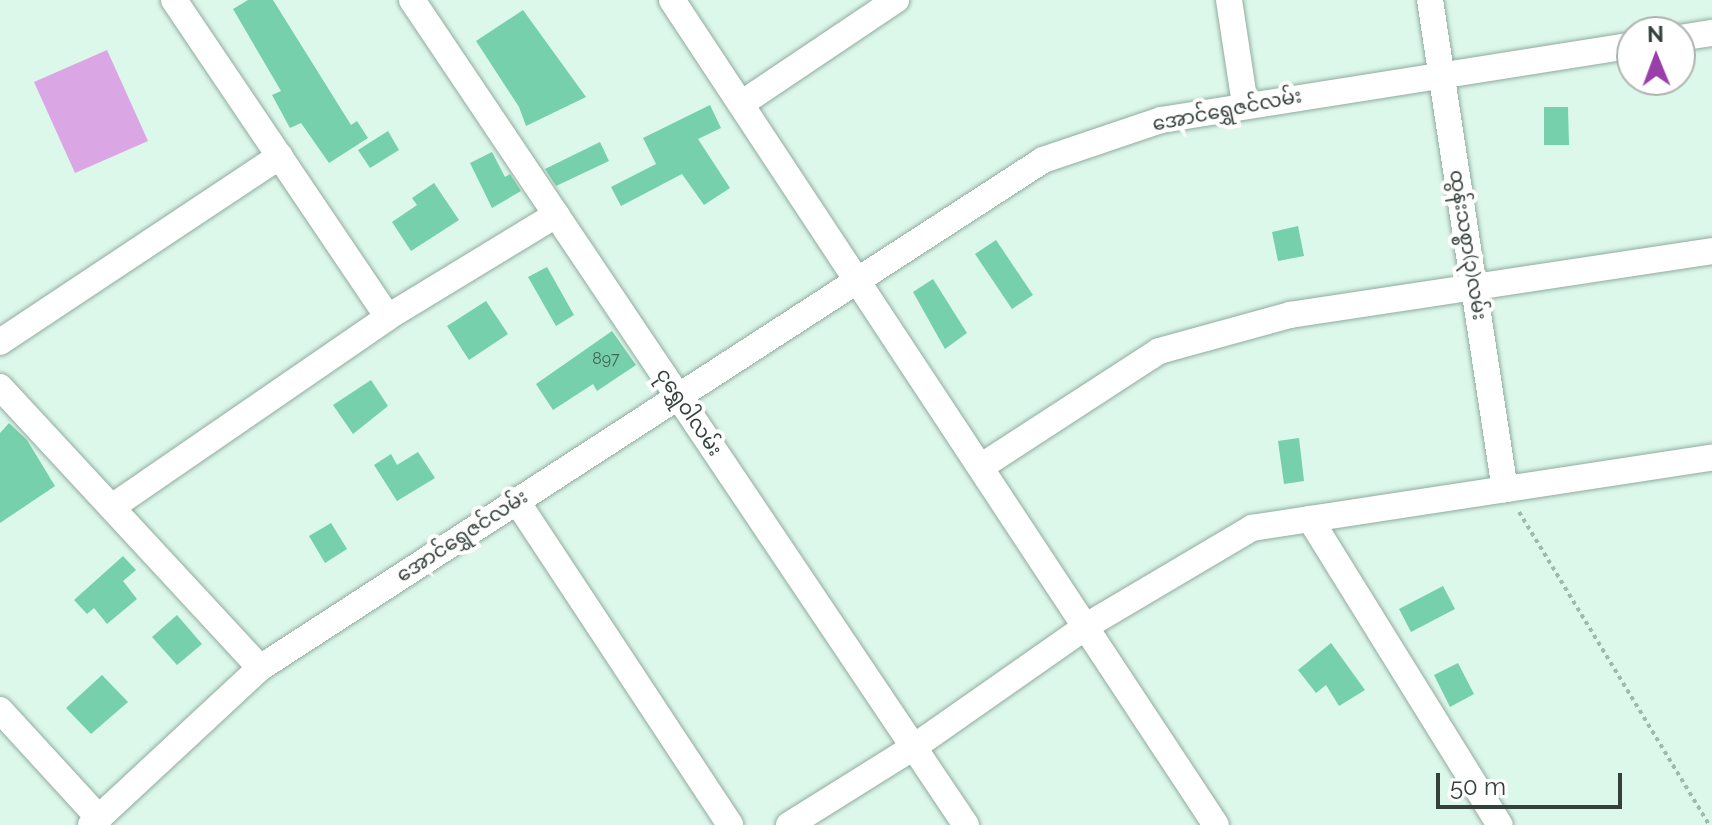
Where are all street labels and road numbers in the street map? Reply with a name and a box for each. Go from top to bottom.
street label: အောင်ရွှေဇင်လမ်း [1150,84,1304,136]
street label: ထွန်းသစ္စာ(၃)လမ်း [1444,168,1492,322]
street label: ငုရွှေဝါလမ်း [651,363,727,461]
street label: အောင်ရွှေဇင်လမ်း [392,485,532,587]

